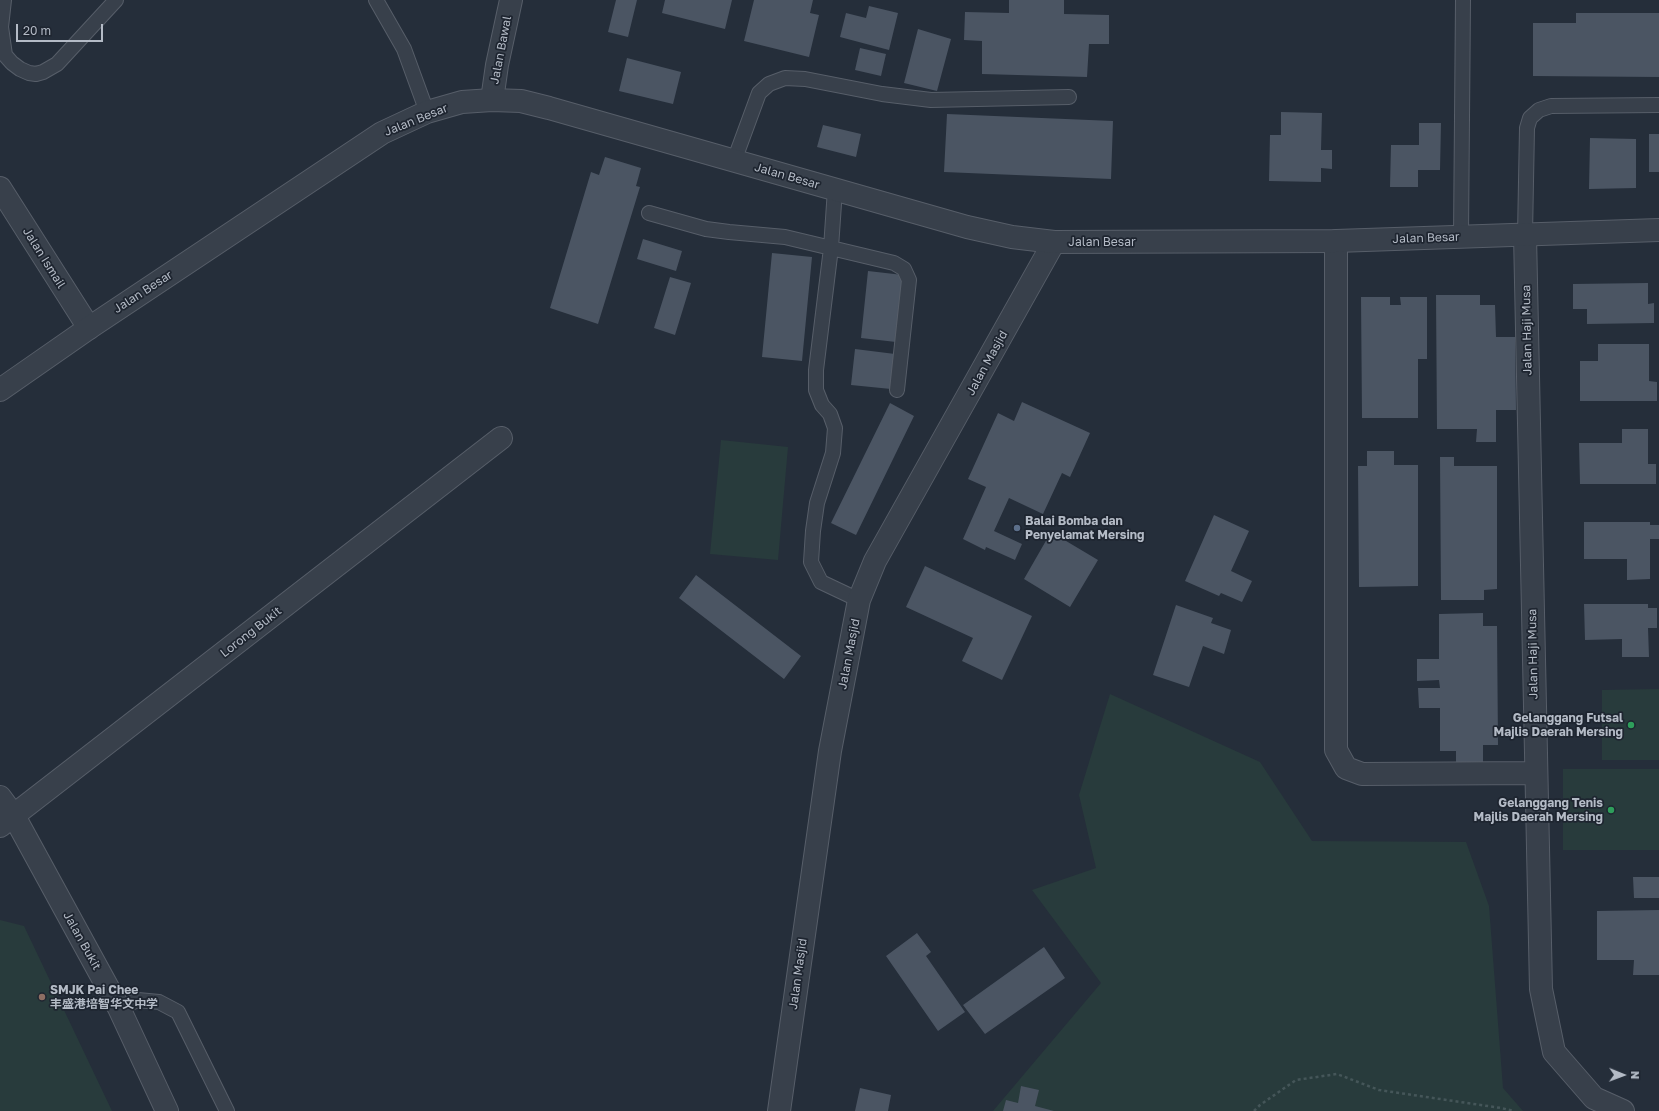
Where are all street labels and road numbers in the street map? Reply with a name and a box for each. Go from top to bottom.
street label: Jalan Bawal [487,15,515,85]
street label: Jalan Besar [382,101,450,139]
street label: Jalan Besar [753,160,821,192]
street label: Jalan Ismail [20,225,68,291]
street label: Jalan Besar [1392,230,1460,246]
street label: Jalan Besar [1068,235,1136,249]
street label: Jalan Besar [111,268,175,316]
street label: Jalan Haji Musa [1519,285,1535,375]
street label: Jalan Masjid [963,328,1011,398]
street label: Lorong Bukit [218,604,284,660]
street label: Jalan Haji Musa [1525,609,1541,699]
street label: Jalan Masjid [835,617,863,691]
street label: Jalan Bukit [60,909,104,973]
street label: Jalan Masjid [786,937,810,1011]

